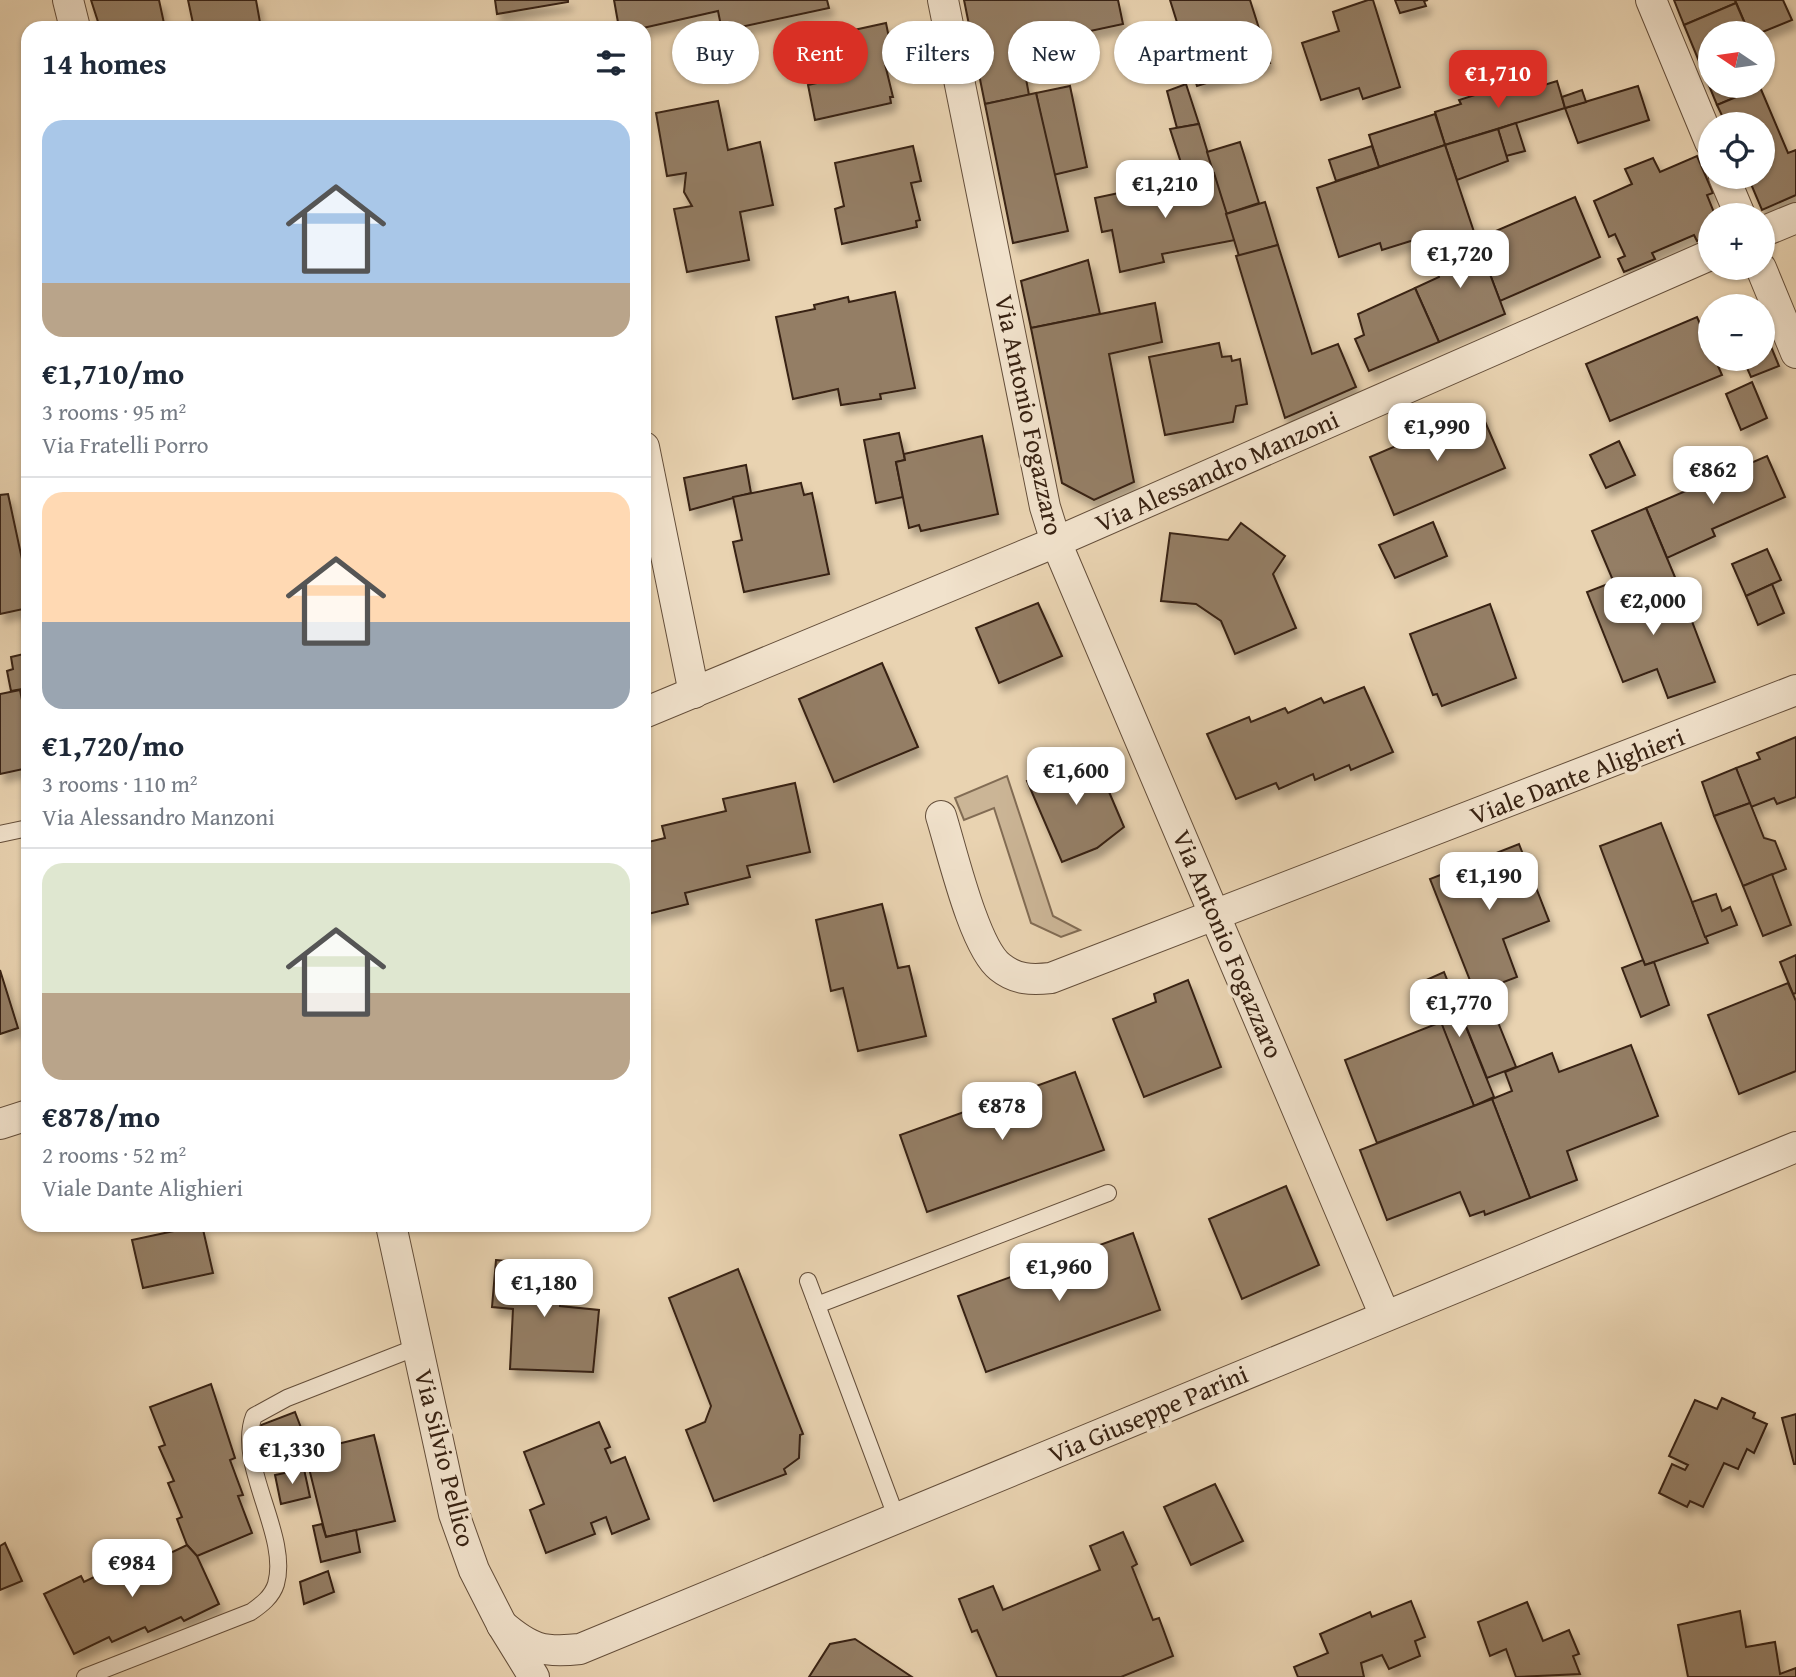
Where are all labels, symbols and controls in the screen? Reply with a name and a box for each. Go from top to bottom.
chip: Buy [672,21,759,84]
chip: Rent [773,21,868,84]
chip: Filters [882,21,994,84]
chip: New [1008,21,1100,84]
chip: Apartment [1114,21,1272,84]
north arrow [1698,21,1774,98]
map controls [1698,21,1775,371]
text: 14 homes [42,41,167,85]
icon: filters [592,44,630,82]
pin: €1,710 [1441,50,1555,110]
text: €1,710 [1465,56,1531,89]
button: locate [1698,112,1775,189]
pin: €1,210 [1108,160,1222,220]
icon: home [273,166,399,292]
text: €1,210 [1132,166,1198,199]
button: + [1698,203,1775,280]
pin: €1,720 [1403,230,1517,290]
text: €1,720 [1427,236,1493,269]
street label: Via Antonio Fogazzaro [985,291,1074,539]
button: − [1698,294,1775,371]
text: €1,710/mo [42,351,184,395]
text: 3 rooms · 95 m² [42,395,186,428]
street label: Via Alessandro Manzoni [1089,399,1345,542]
pin: €1,990 [1380,404,1494,463]
text: €1,990 [1404,409,1470,442]
text: Via Fratelli Porro [42,428,209,461]
pin: €862 [1672,447,1754,506]
text: €862 [1689,452,1737,485]
icon: home [273,538,399,664]
pin: €2,000 [1596,578,1710,637]
text: €2,000 [1620,583,1686,616]
street label: Viale Dante Alighieri [1464,717,1690,834]
text: €1,720/mo [42,723,184,767]
pin: €1,600 [1019,748,1133,807]
text: €1,600 [1043,753,1109,786]
text: 3 rooms · 110 m² [42,767,197,800]
text: Via Alessandro Manzoni [42,800,275,833]
street label: Via Antonio Fogazzaro [1163,823,1294,1064]
pin: €1,190 [1432,852,1546,912]
text: €1,190 [1456,858,1522,891]
icon: home [273,909,399,1035]
pin: €1,770 [1402,979,1516,1039]
text: €1,770 [1426,985,1492,1018]
pin: €878 [961,1082,1043,1142]
text: €878 [978,1088,1026,1121]
text: €878/mo [42,1094,160,1138]
text: 2 rooms · 52 m² [42,1138,186,1171]
text: Viale Dante Alighieri [42,1171,243,1204]
pin: €1,960 [1002,1244,1116,1303]
text: €1,960 [1026,1249,1092,1282]
pin: €1,180 [487,1260,601,1319]
text: €1,180 [511,1265,577,1298]
street label: Via Giuseppe Parini [1042,1354,1254,1473]
street label: Via Silvio Pellico [405,1365,486,1551]
pin: €1,330 [235,1426,349,1486]
text: €1,330 [259,1432,325,1465]
pin: €984 [91,1540,173,1599]
text: €984 [108,1545,156,1578]

